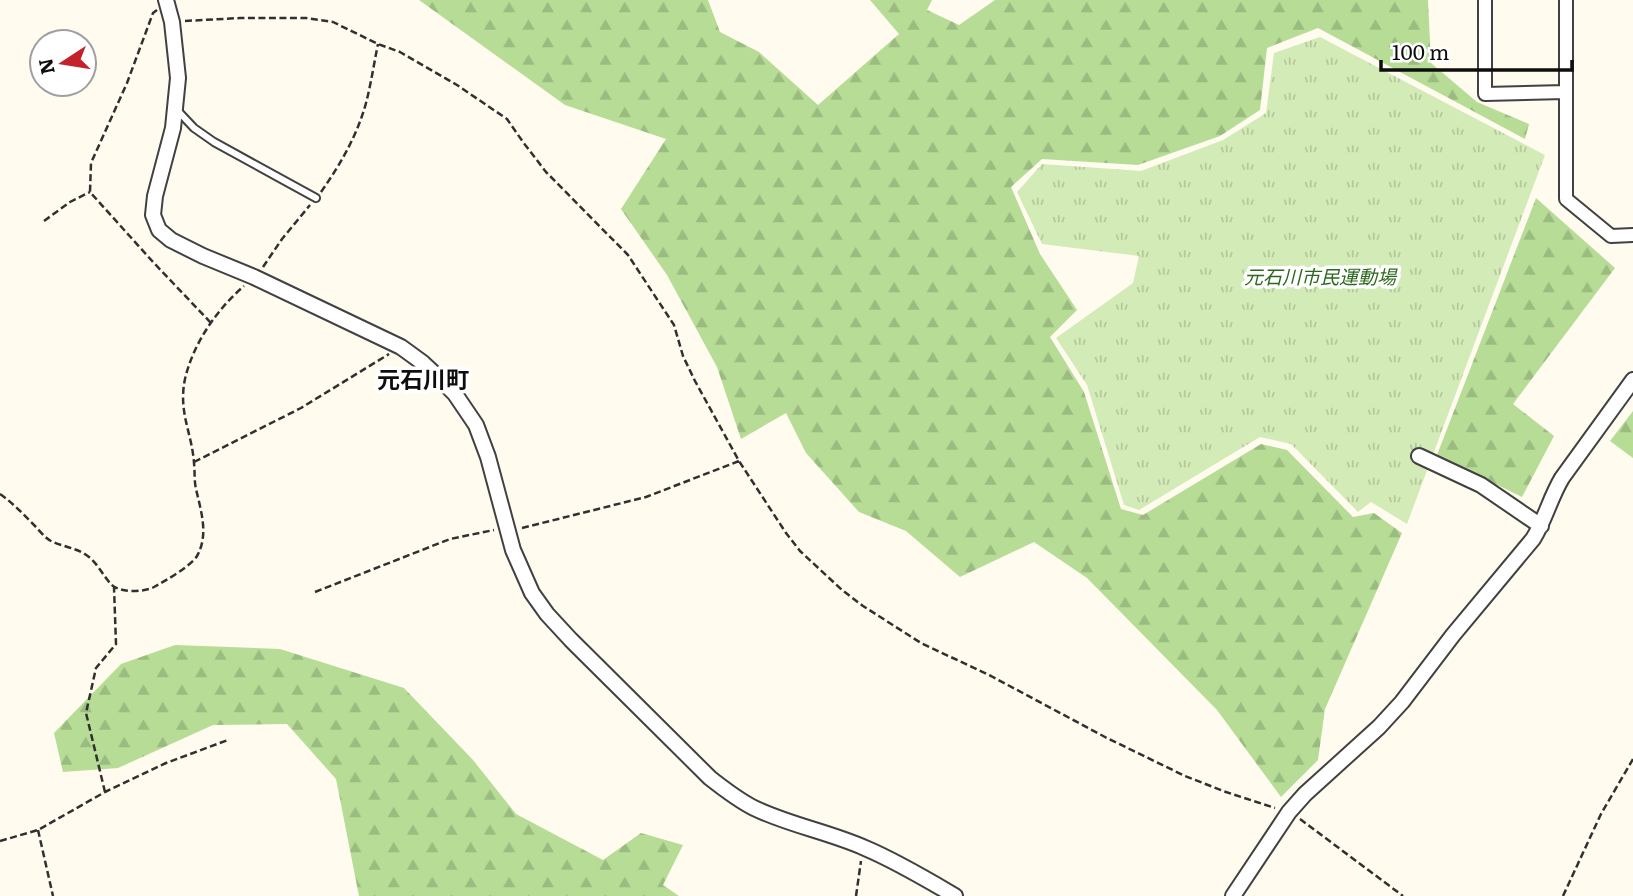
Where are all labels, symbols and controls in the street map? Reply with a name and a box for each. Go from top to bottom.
north arrow [28,28,98,98]
scale bar [1381,28,1572,72]
text: 100 m [1392,35,1449,66]
text: N [30,56,61,77]
park label: 元石川市民運動場 [1244,262,1398,290]
district label: 元石川町 [377,361,469,395]

